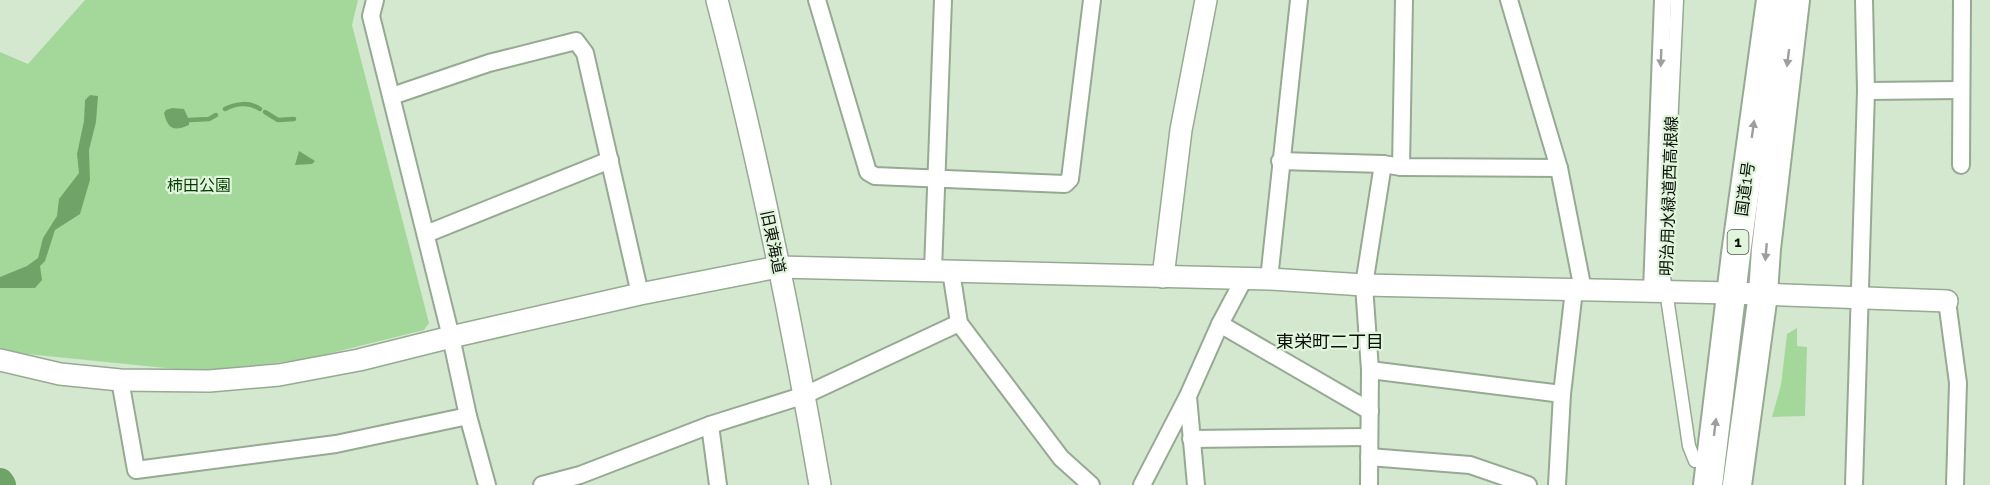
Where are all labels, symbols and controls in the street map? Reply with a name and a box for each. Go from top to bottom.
one-way arrow [1656,49,1665,68]
one-way arrow [1783,49,1793,68]
street label: 明治用水緑道西高根線 [1657,116,1681,276]
one-way arrow [1749,120,1758,139]
street label: 国道1号 [1732,161,1758,217]
park label: 柿田公園 [167,176,231,195]
street label: 旧東海道 [757,209,789,275]
road number: 1 [1728,230,1748,254]
one-way arrow [1761,242,1771,261]
district label: 東栄町二丁目 [1276,331,1384,352]
one-way arrow [1710,417,1720,436]

